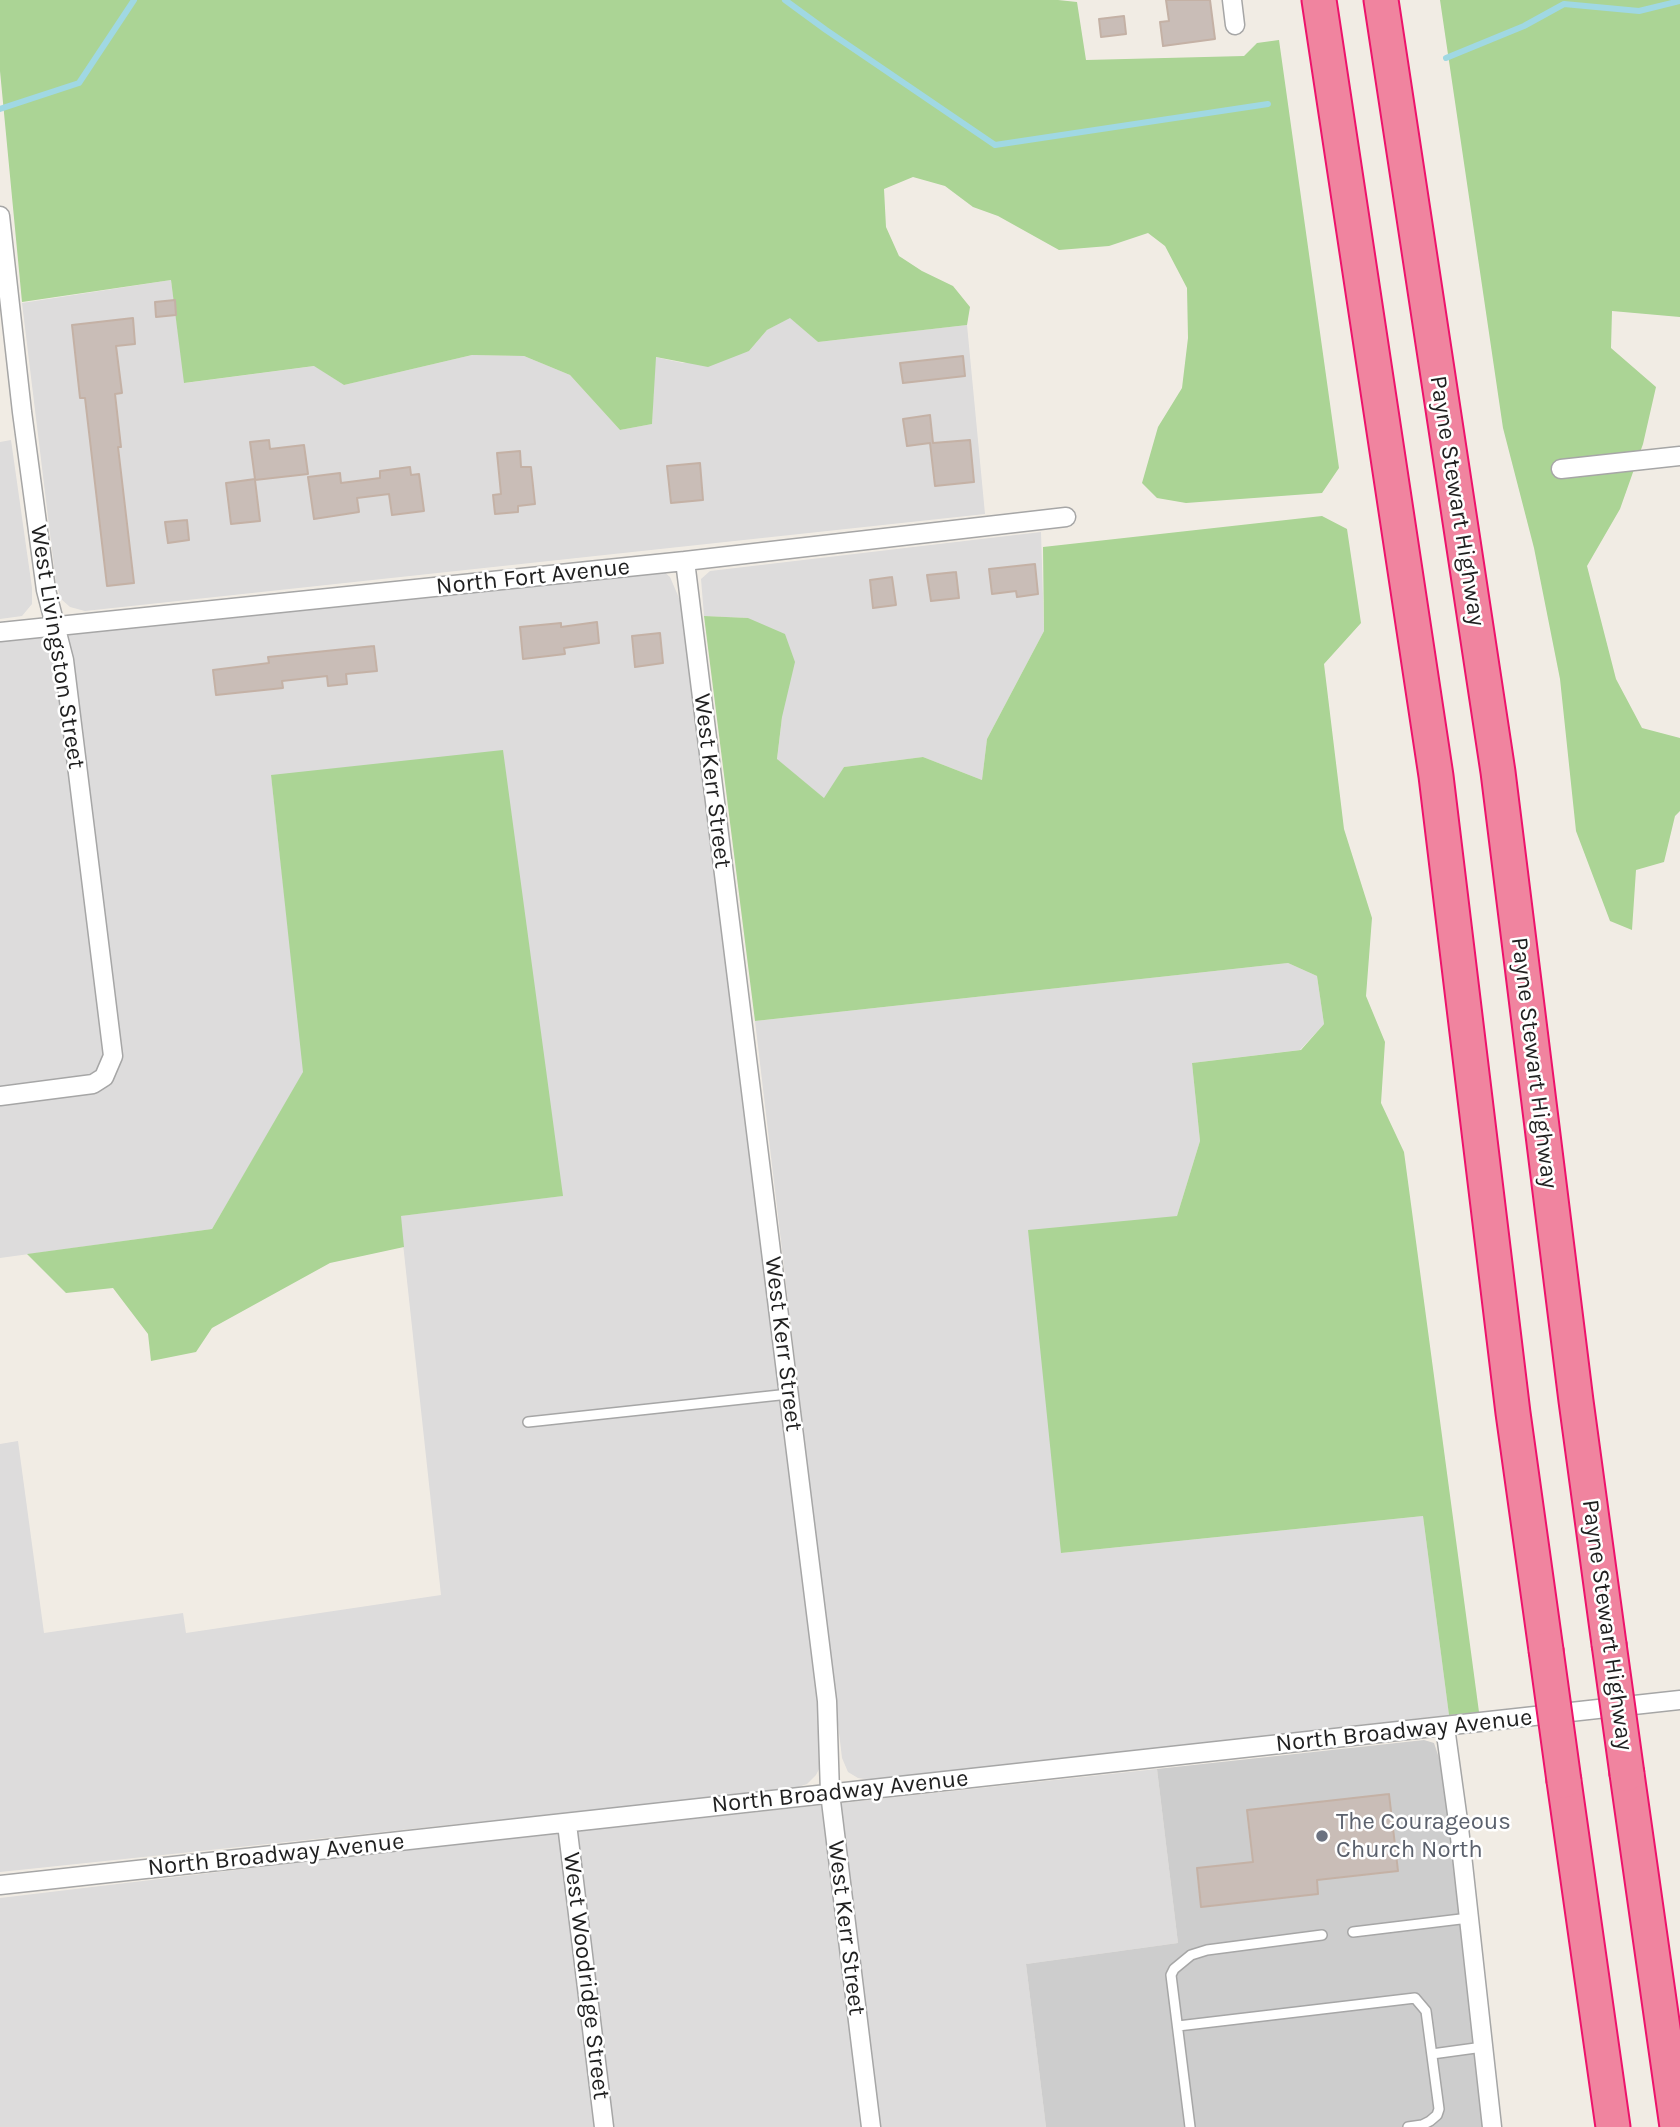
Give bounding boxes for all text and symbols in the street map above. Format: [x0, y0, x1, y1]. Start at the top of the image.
street label: Payne Stewart Highway [1423, 374, 1491, 628]
street label: West Livingston Street [23, 523, 91, 771]
street label: North Fort Avenue [435, 552, 631, 602]
street label: West Kerr Street [687, 692, 737, 870]
street label: Payne Stewart Highway [1504, 936, 1564, 1190]
street label: West Kerr Street [758, 1255, 808, 1433]
street label: Payne Stewart Highway [1575, 1498, 1639, 1752]
street label: North Broadway Avenue [1274, 1703, 1534, 1759]
street label: North Broadway Avenue [710, 1764, 970, 1820]
place label: The Courageous Church North [1336, 1808, 1511, 1864]
street label: North Broadway Avenue [146, 1827, 406, 1883]
marker: The Courageous Church North [1314, 1828, 1330, 1844]
street label: West Kerr Street [821, 1839, 871, 2017]
street label: West Woodridge Street [557, 1851, 615, 2101]

